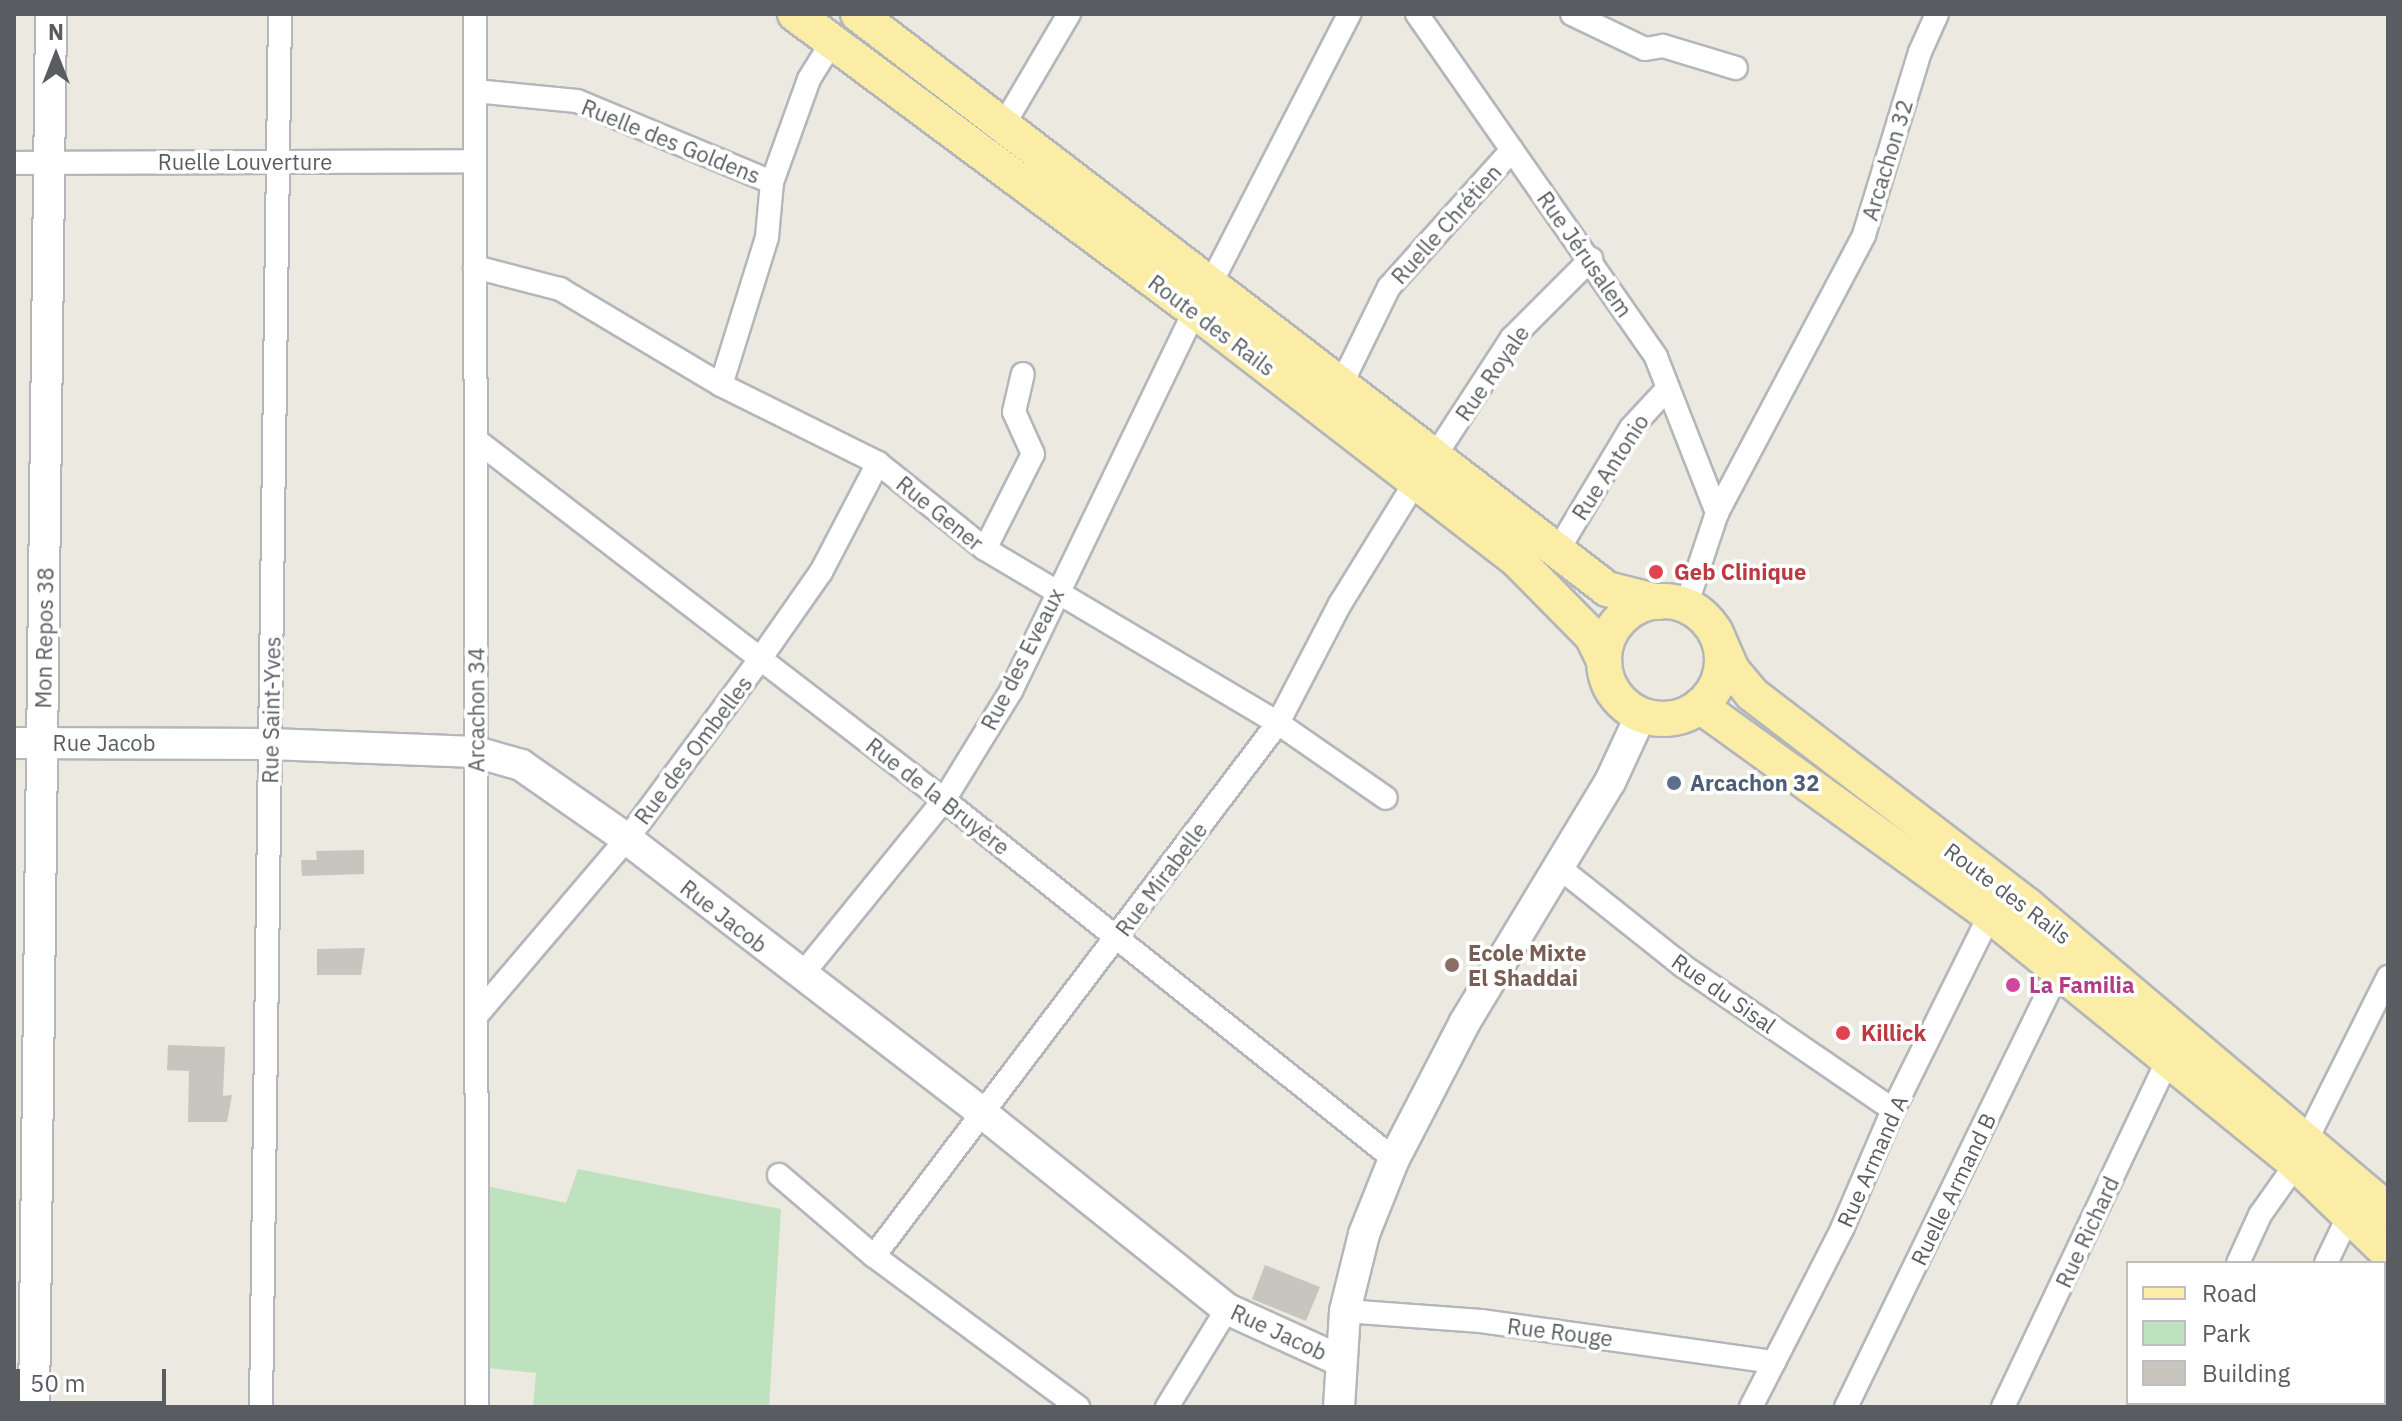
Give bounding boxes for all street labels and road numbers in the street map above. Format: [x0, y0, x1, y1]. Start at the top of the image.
street label: Ruelle des Goldens [578, 93, 764, 189]
street label: Arcachon 32 [1856, 96, 1918, 224]
street label: Ruelle Louverture [158, 149, 332, 175]
street label: Ruelle Chrétien [1385, 159, 1507, 289]
street label: Rue Jérusalem [1532, 186, 1638, 322]
street label: Route des Rails [1143, 269, 1281, 381]
street label: Rue Royale [1450, 320, 1534, 426]
street label: Rue Antonio [1566, 409, 1654, 525]
street label: Rue Gener [891, 470, 989, 556]
street label: Mon Repos 38 [30, 567, 58, 709]
street label: Rue des Eveaux [975, 584, 1069, 734]
street label: Rue Saint-Yves [257, 636, 285, 784]
street label: Arcachon 34 [463, 648, 489, 772]
street label: Rue des Ombelles [629, 671, 757, 829]
street label: Rue Jacob [53, 730, 155, 756]
street label: Rue de la Bruyère [861, 732, 1015, 860]
street label: Rue Mirabelle [1110, 817, 1212, 941]
street label: Route des Rails [1939, 837, 2077, 949]
street label: Rue Jacob [675, 874, 773, 958]
street label: Rue du Sisal [1667, 947, 1781, 1039]
street label: Rue Armand A [1831, 1091, 1913, 1231]
street label: Ruelle Armand B [1905, 1109, 2001, 1269]
street label: Rue Richard [2050, 1172, 2124, 1292]
street label: Rue Jacob [1227, 1298, 1331, 1366]
street label: Rue Rouge [1506, 1312, 1614, 1352]

